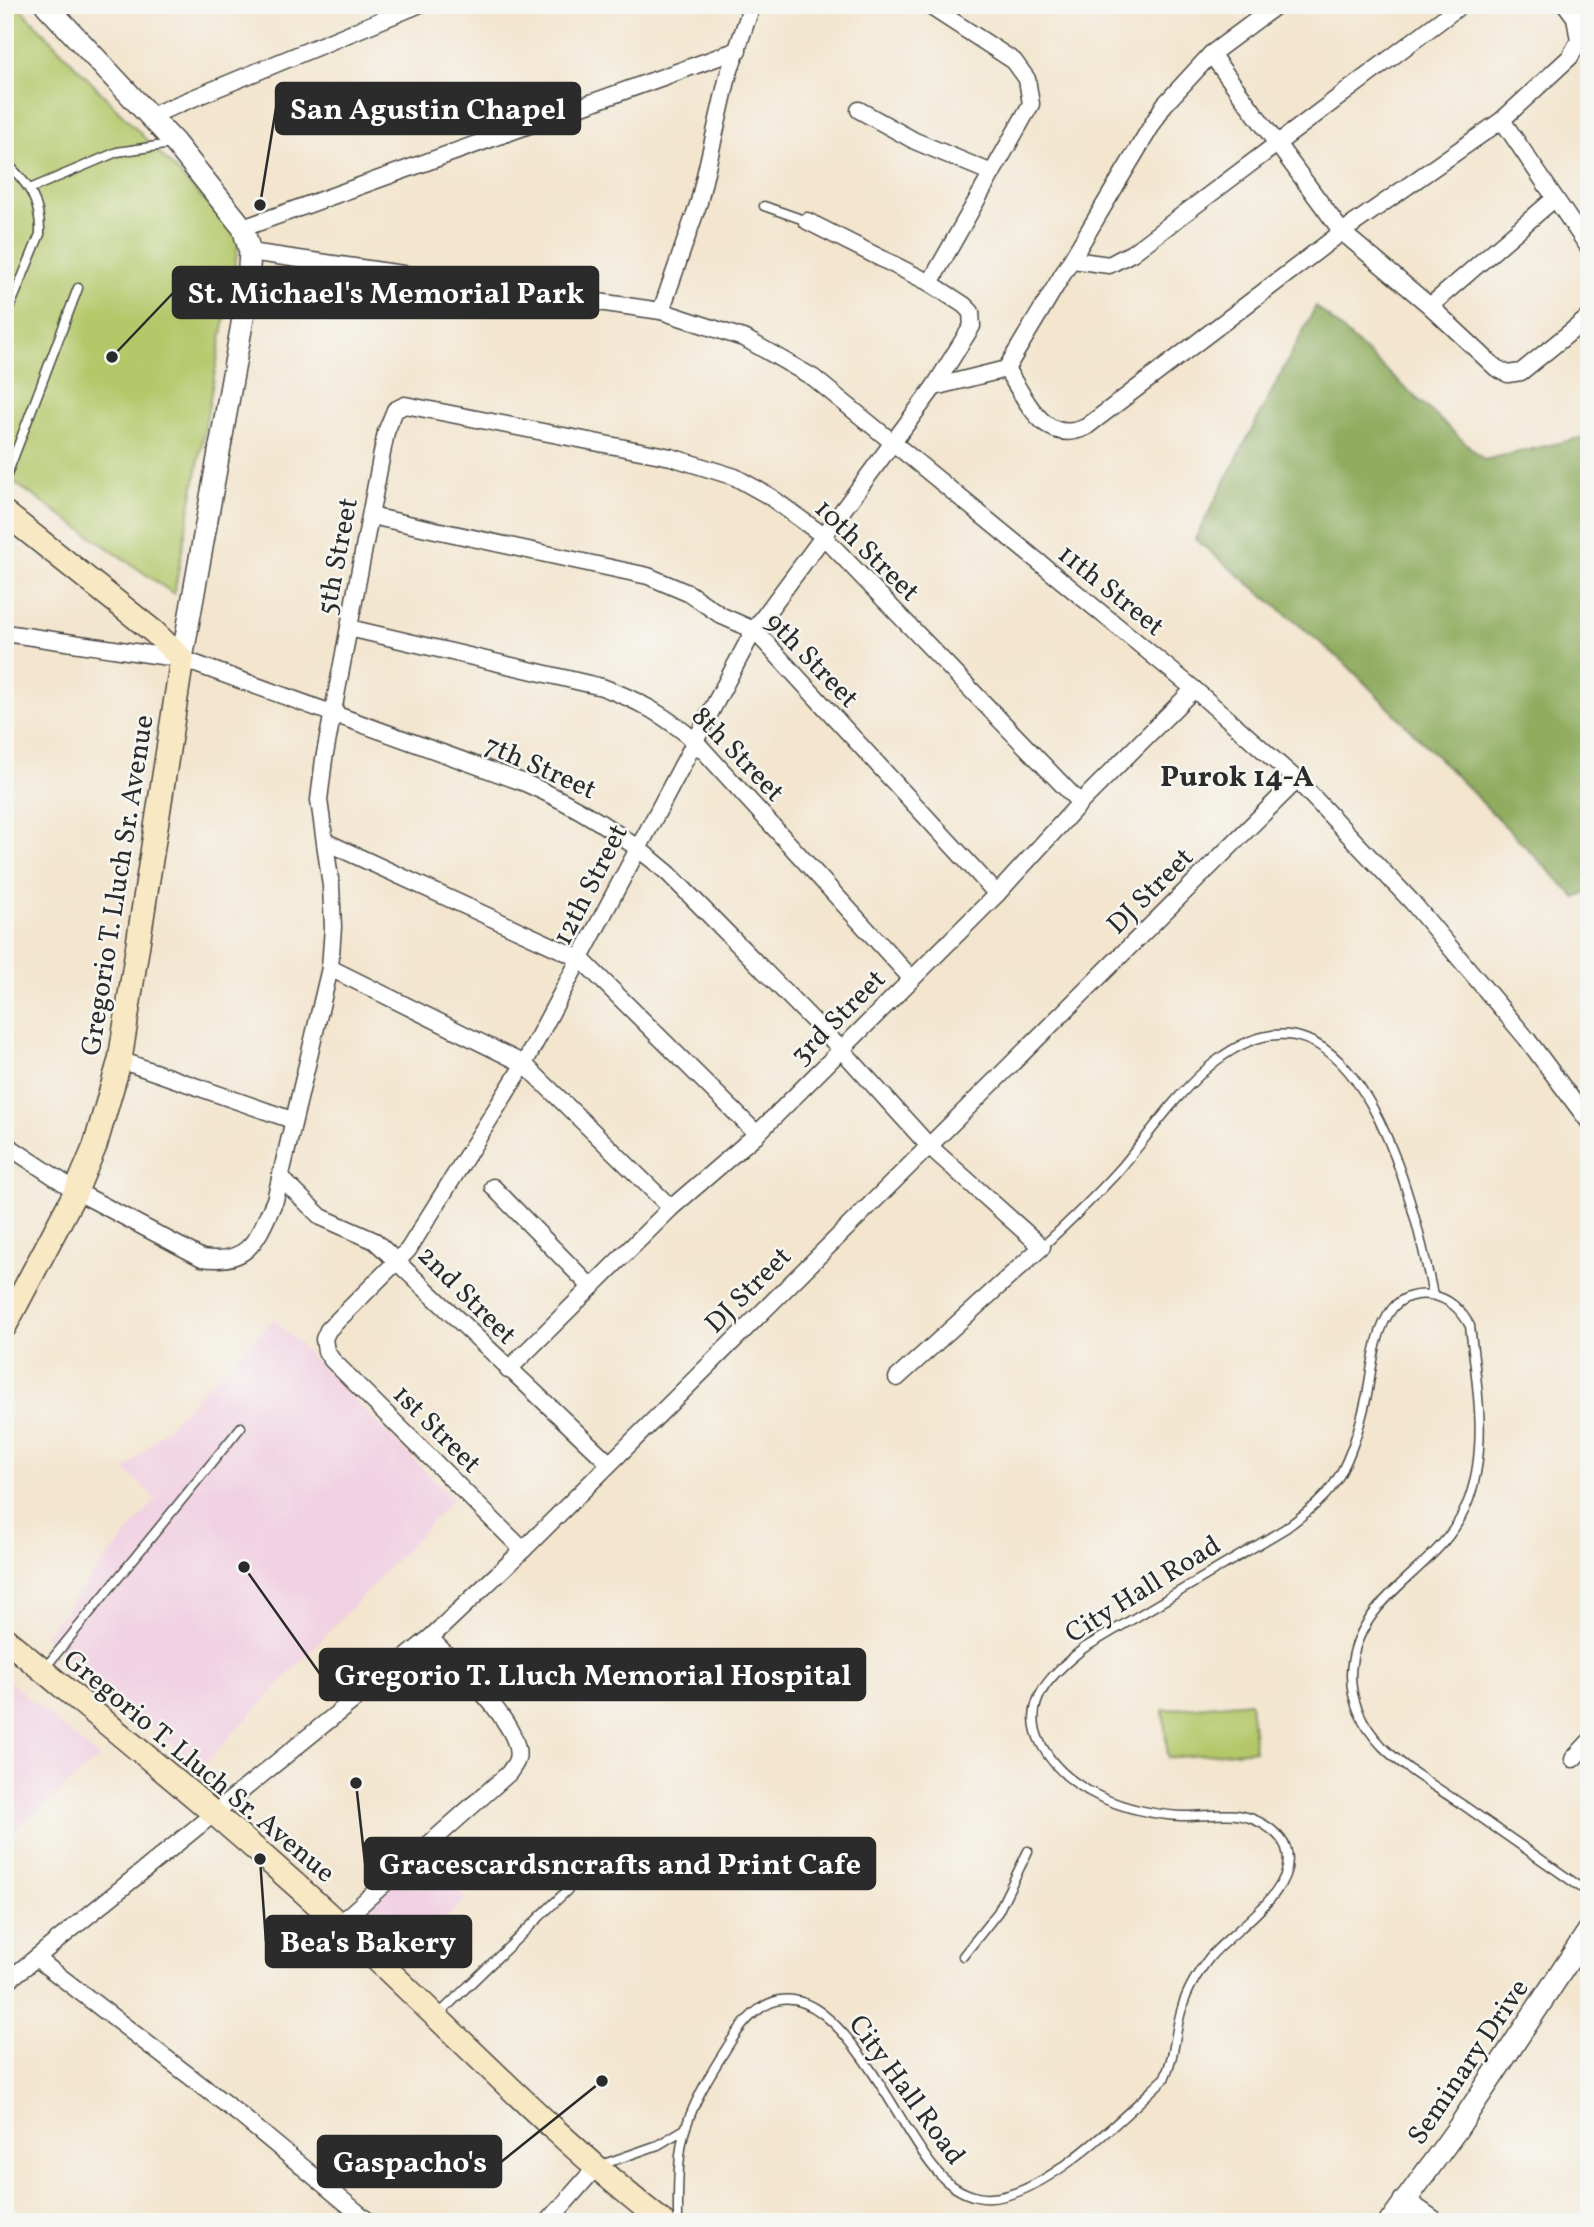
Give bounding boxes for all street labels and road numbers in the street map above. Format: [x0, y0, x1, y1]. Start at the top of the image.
street label: 10th Street [805, 491, 928, 611]
street label: 5th Street [308, 494, 369, 619]
street label: 11th Street [1049, 536, 1172, 646]
street label: 9th Street [755, 604, 867, 717]
street label: 8th Street [682, 698, 793, 811]
street label: Gregorio T. Lluch Sr. Avenue [72, 712, 165, 1059]
street label: 7th Street [478, 726, 602, 810]
street label: 12th Street [544, 818, 638, 953]
street label: DJ Street [1099, 840, 1203, 944]
street label: 3rd Street [782, 961, 895, 1074]
street label: 2nd Street [408, 1237, 525, 1354]
street label: DJ Street [697, 1239, 801, 1343]
street label: 1st Street [383, 1376, 490, 1483]
street label: City Hall Road [1058, 1527, 1229, 1654]
street label: Gregorio T. Lluch Sr. Avenue [54, 1641, 343, 1893]
street label: Seminary Drive [1399, 1972, 1539, 2153]
street label: City Hall Road [838, 2007, 974, 2174]

